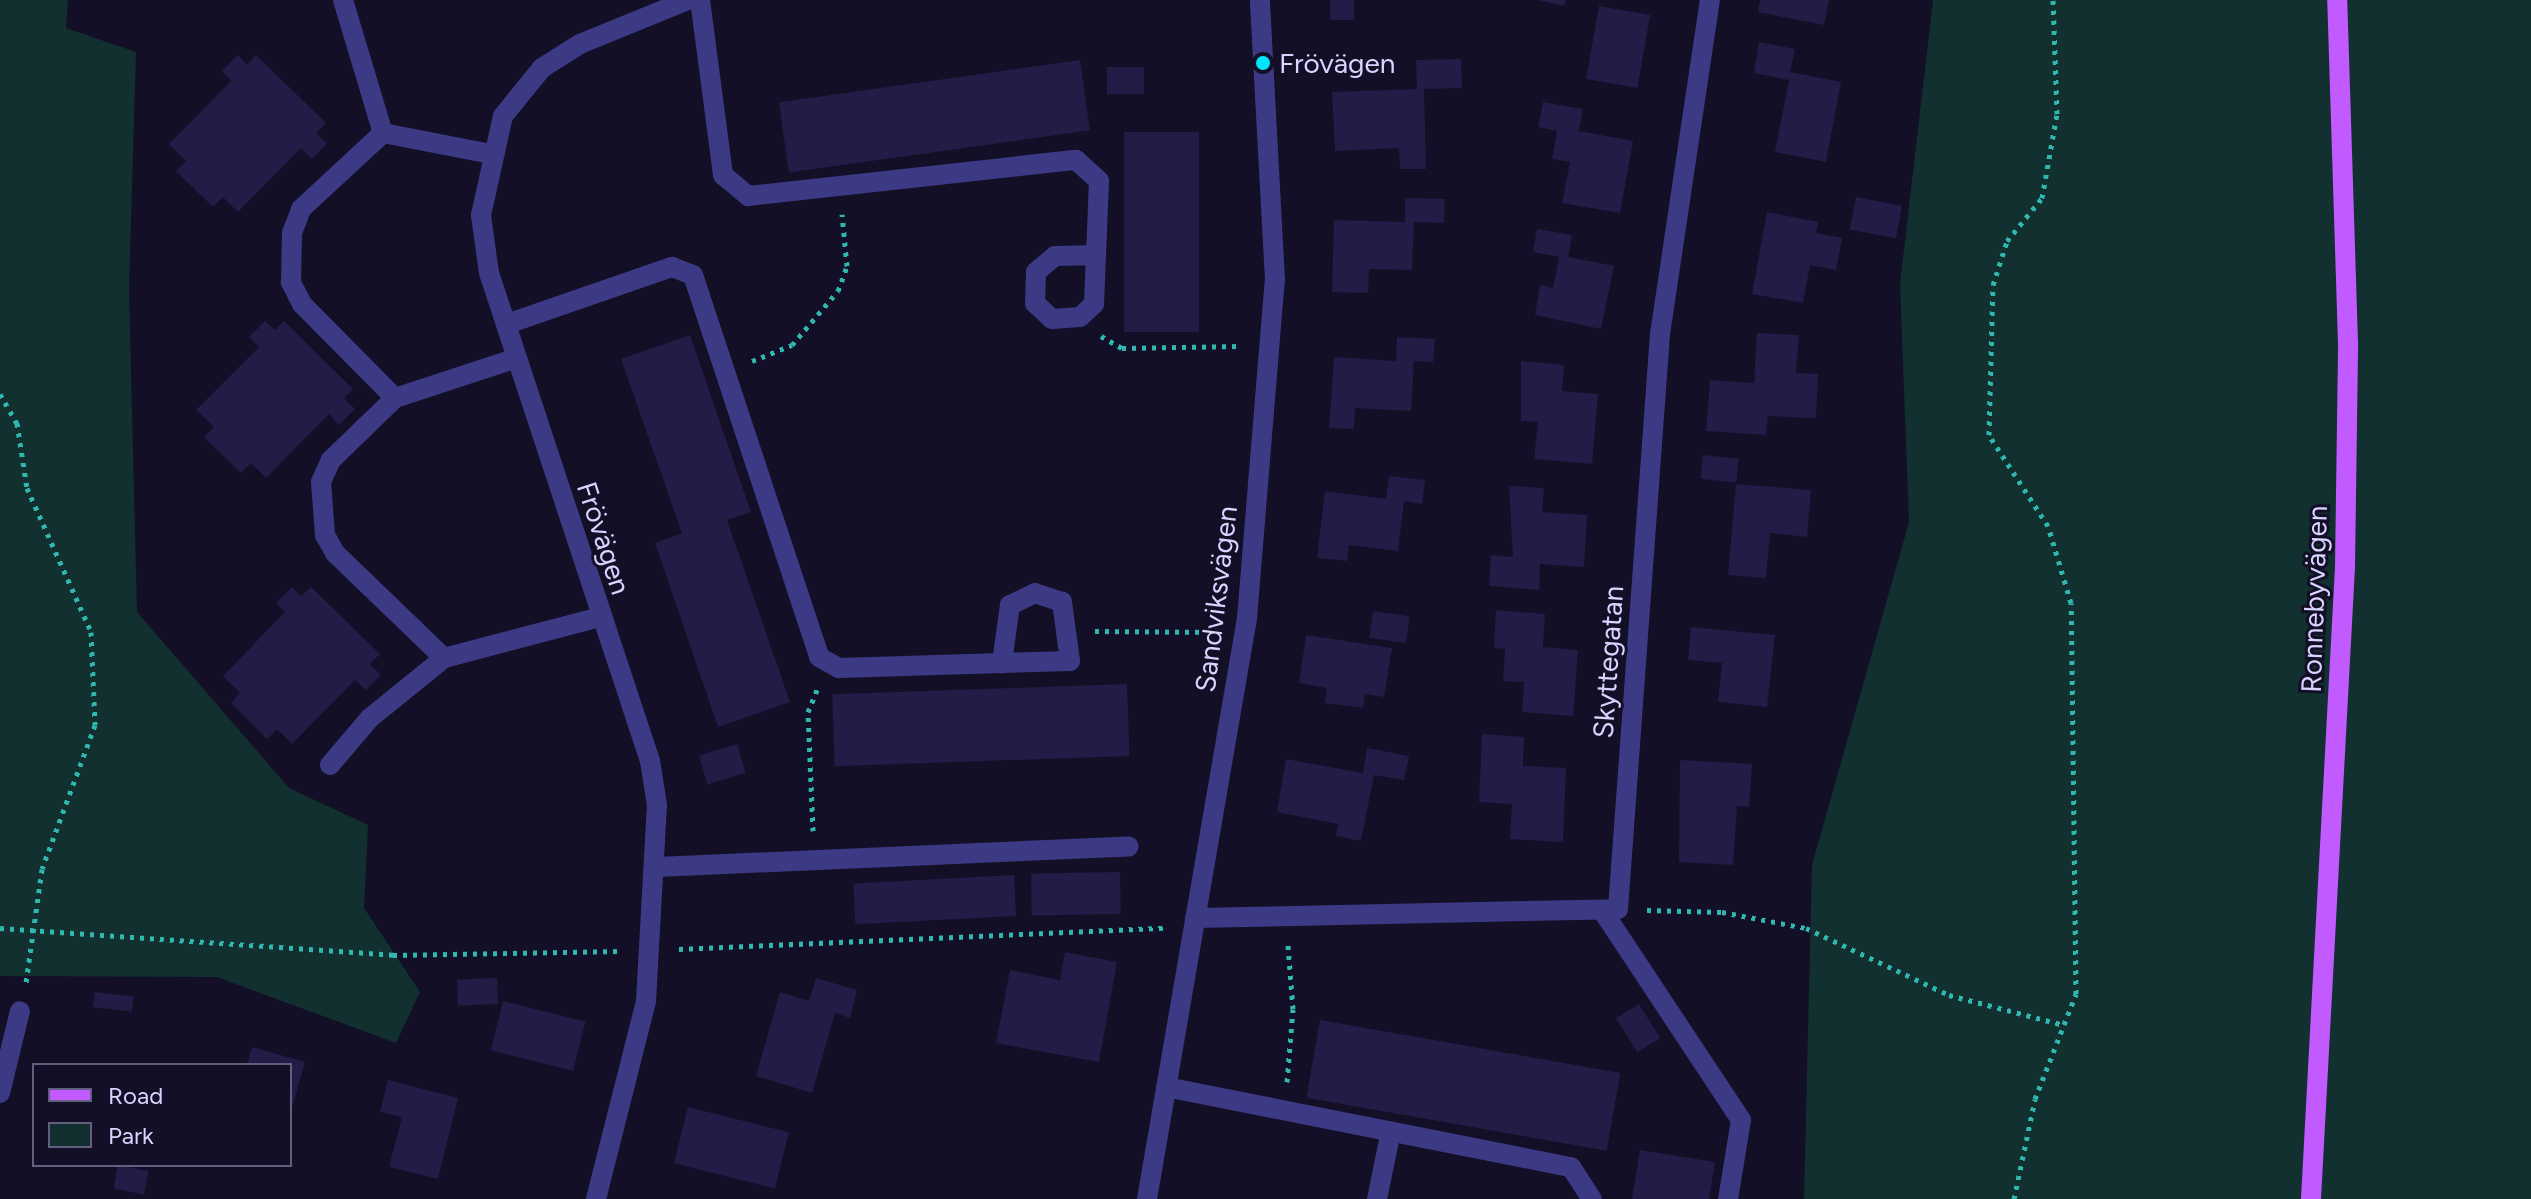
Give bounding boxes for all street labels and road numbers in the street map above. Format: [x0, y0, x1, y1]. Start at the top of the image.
street label: Frövägen [570, 477, 638, 599]
street label: Sandviksvägen [1188, 504, 1244, 694]
street label: Ronnebyvägen [2294, 505, 2334, 693]
street label: Skyttegatan [1586, 585, 1630, 739]

